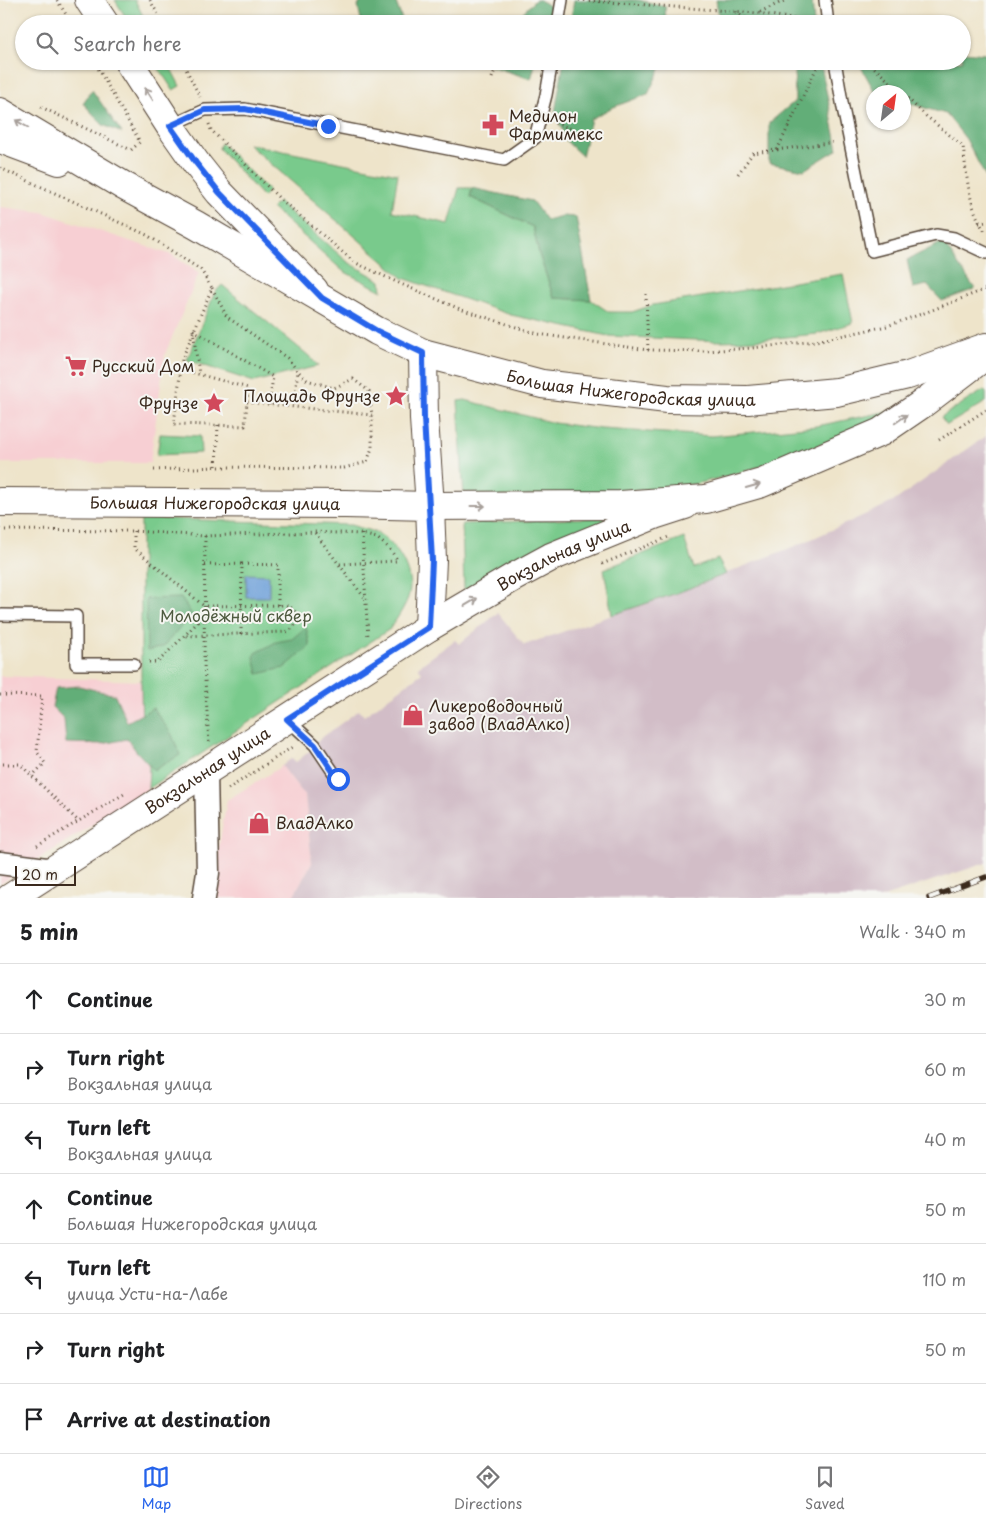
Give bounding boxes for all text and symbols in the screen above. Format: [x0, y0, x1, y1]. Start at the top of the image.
search box [15, 15, 971, 70]
icon: search [33, 29, 61, 57]
text: Search here [73, 29, 182, 57]
north arrow [866, 85, 911, 130]
one-way arrow [144, 87, 154, 101]
place label: Медилон Фармимекс [509, 103, 603, 145]
pharmacy icon: Медилон Фармимекс [480, 112, 506, 138]
route end [317, 115, 340, 138]
one-way arrow [16, 119, 30, 129]
supermarket icon: Русский Дом [63, 353, 89, 379]
place label: Русский Дом [92, 353, 194, 377]
street label: Большая Нижегородская улица [504, 362, 756, 411]
place label: Площадь Фрунзе [243, 383, 380, 407]
place icon: Площадь Фрунзе [383, 383, 409, 409]
place label: Фрунзе [139, 390, 198, 414]
place icon: Фрунзе [201, 390, 227, 416]
one-way arrow [893, 414, 907, 424]
one-way arrow [745, 480, 761, 490]
street label: Большая Нижегородская улица [90, 490, 340, 515]
one-way arrow [470, 501, 486, 511]
street label: Вокзальная улица [492, 513, 634, 596]
one-way arrow [464, 596, 478, 606]
park label: Молодёжный сквер [160, 603, 312, 627]
place label: Ликероводочный завод (ВладАлко) [428, 693, 570, 735]
shop icon: Ликероводочный завод (ВладАлко) [400, 702, 426, 728]
street label: Вокзальная улица [139, 720, 274, 819]
route start [327, 768, 350, 791]
shop icon: ВладАлко [246, 810, 272, 836]
place label: ВладАлко [276, 810, 354, 834]
scale bar [15, 863, 76, 886]
text: 20 m [22, 864, 58, 885]
text: 5 min [20, 915, 78, 947]
text: Walk · 340 m [859, 919, 966, 943]
icon: ahead [20, 985, 48, 1013]
text: Continue [67, 985, 153, 1013]
text: 30 m [924, 987, 966, 1011]
text: Turn right [67, 1043, 165, 1071]
icon: right [20, 1055, 48, 1083]
text: 60 m [924, 1057, 966, 1081]
text: Вокзальная улица [67, 1071, 212, 1095]
text: Turn left [67, 1113, 151, 1141]
icon: left [20, 1125, 48, 1153]
text: 40 m [924, 1127, 966, 1151]
text: Вокзальная улица [67, 1141, 212, 1165]
text: Continue [67, 1183, 153, 1211]
icon: ahead [20, 1195, 48, 1223]
text: 50 m [925, 1197, 966, 1221]
text: Большая Нижегородская улица [67, 1211, 317, 1235]
text: Turn left [67, 1253, 151, 1281]
icon: left [20, 1265, 48, 1293]
text: 110 m [923, 1267, 966, 1291]
text: улица Усти-на-Лабе [67, 1281, 228, 1305]
icon: right [20, 1335, 48, 1363]
text: Turn right [67, 1335, 165, 1363]
text: 50 m [925, 1337, 966, 1361]
icon: arrive [20, 1405, 48, 1433]
text: Arrive at destination [67, 1405, 271, 1433]
tab: Map [141, 1463, 171, 1514]
tab: Directions [454, 1463, 522, 1514]
tab: Saved [805, 1463, 845, 1514]

